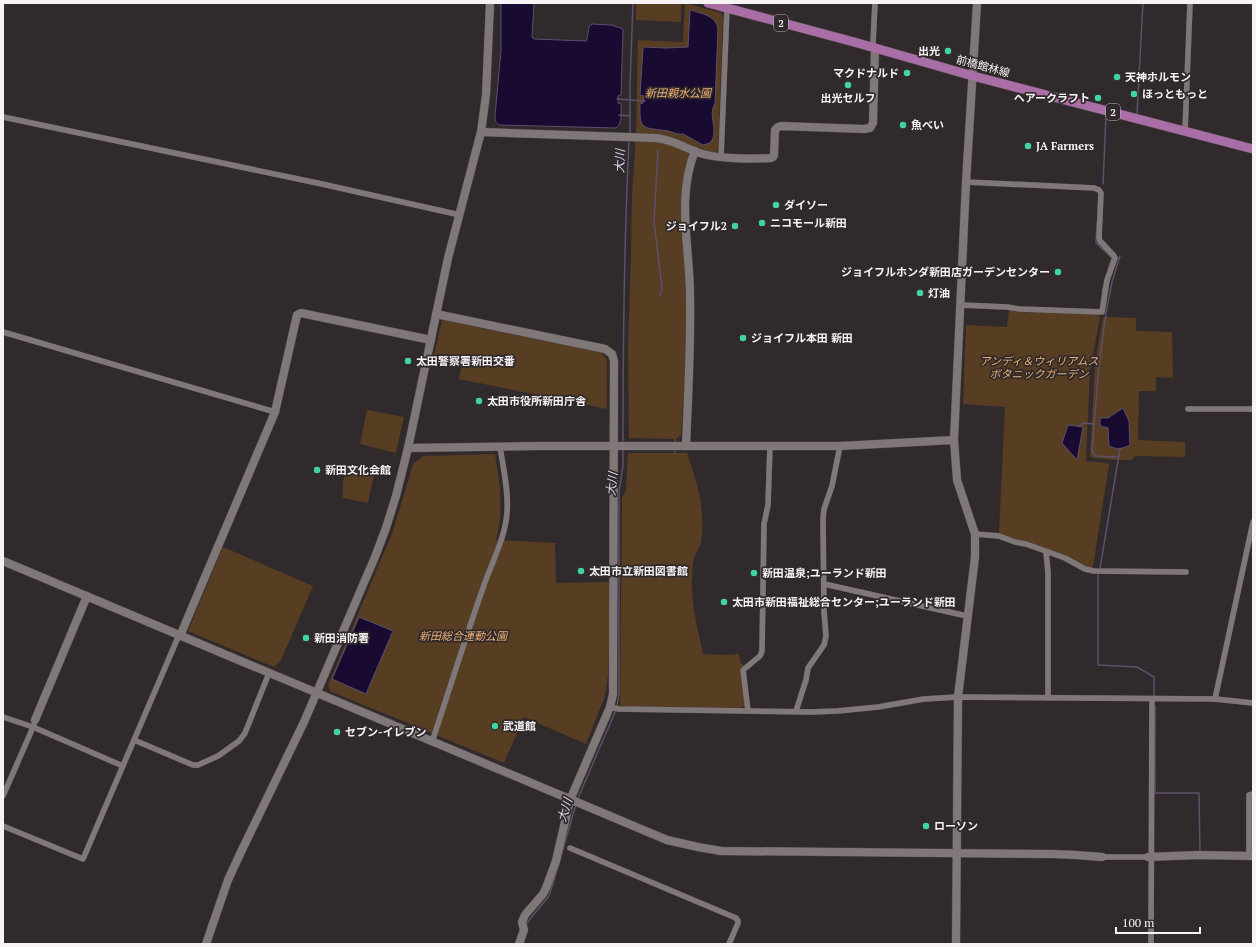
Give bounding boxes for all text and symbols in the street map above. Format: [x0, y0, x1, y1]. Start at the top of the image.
road number: 2 [774, 15, 788, 31]
place label: 出光 [918, 44, 940, 58]
marker: 出光 [943, 46, 953, 56]
street label: 前橋館林線 [955, 52, 1011, 80]
place label: マクドナルド [833, 66, 899, 80]
marker: マクドナルド [902, 68, 912, 78]
place label: 天神ホルモン [1125, 70, 1191, 84]
marker: 天神ホルモン [1112, 72, 1122, 82]
marker: 出光セルフ [843, 80, 853, 90]
park label: 新田親水公園 [645, 86, 713, 100]
place label: ほっともっと [1142, 87, 1208, 101]
marker: ほっともっと [1129, 89, 1139, 99]
place label: 出光セルフ [821, 91, 876, 105]
place label: ヘアークラフト [1014, 91, 1090, 105]
marker: ヘアークラフト [1093, 93, 1103, 103]
road number: 2 [1106, 104, 1120, 120]
place label: 魚べい [911, 118, 944, 132]
marker: 魚べい [898, 120, 908, 130]
place label: JA Farmers [1036, 139, 1094, 153]
marker: JA Farmers [1023, 141, 1033, 151]
water label: 大川 [612, 147, 627, 173]
place label: ダイソー [784, 198, 828, 212]
marker: ダイソー [771, 200, 781, 210]
place label: ニコモール新田 [770, 216, 847, 230]
marker: ニコモール新田 [757, 218, 767, 228]
place label: ジョイフル2 [666, 219, 727, 233]
marker: ジョイフル2 [730, 221, 740, 231]
place label: ジョイフルホンダ新田店ガーデンセンター [841, 265, 1050, 279]
marker: ジョイフルホンダ新田店ガーデンセンター [1053, 267, 1063, 277]
place label: 灯油 [928, 286, 950, 300]
marker: 灯油 [915, 288, 925, 298]
place label: ジョイフル本田 新田 [751, 331, 853, 345]
marker: ジョイフル本田 新田 [738, 333, 748, 343]
place label: 太田警察署新田交番 [416, 354, 515, 368]
park label: アンディ＆ウィリアムス ボタニックガーデン [979, 354, 1099, 381]
marker: 太田警察署新田交番 [403, 356, 413, 366]
place label: 太田市役所新田庁舎 [487, 394, 587, 408]
marker: 太田市役所新田庁舎 [474, 396, 484, 406]
place label: 新田文化会館 [325, 463, 391, 477]
marker: 新田文化会館 [312, 465, 322, 475]
water label: 大川 [603, 469, 620, 497]
place label: 太田市立新田図書館 [589, 564, 688, 578]
marker: 太田市立新田図書館 [576, 566, 586, 576]
place label: 新田温泉;ユーランド新田 [762, 566, 887, 580]
marker: 新田温泉;ユーランド新田 [749, 568, 759, 578]
place label: 太田市新田福祉総合センター;ユーランド新田 [732, 595, 956, 609]
marker: 太田市新田福祉総合センター;ユーランド新田 [719, 597, 729, 607]
park label: 新田総合運動公園 [419, 629, 509, 643]
place label: 新田消防署 [314, 631, 369, 645]
marker: 新田消防署 [301, 633, 311, 643]
place label: 武道館 [503, 719, 536, 733]
marker: 武道館 [490, 721, 500, 731]
place label: セブン-イレブン [345, 725, 427, 739]
marker: セブン-イレブン [332, 727, 342, 737]
water label: 大川 [554, 794, 576, 824]
place label: ローソン [934, 819, 978, 833]
marker: ローソン [921, 821, 931, 831]
scale bar [1116, 909, 1200, 935]
text: 100 m [1122, 915, 1155, 930]

